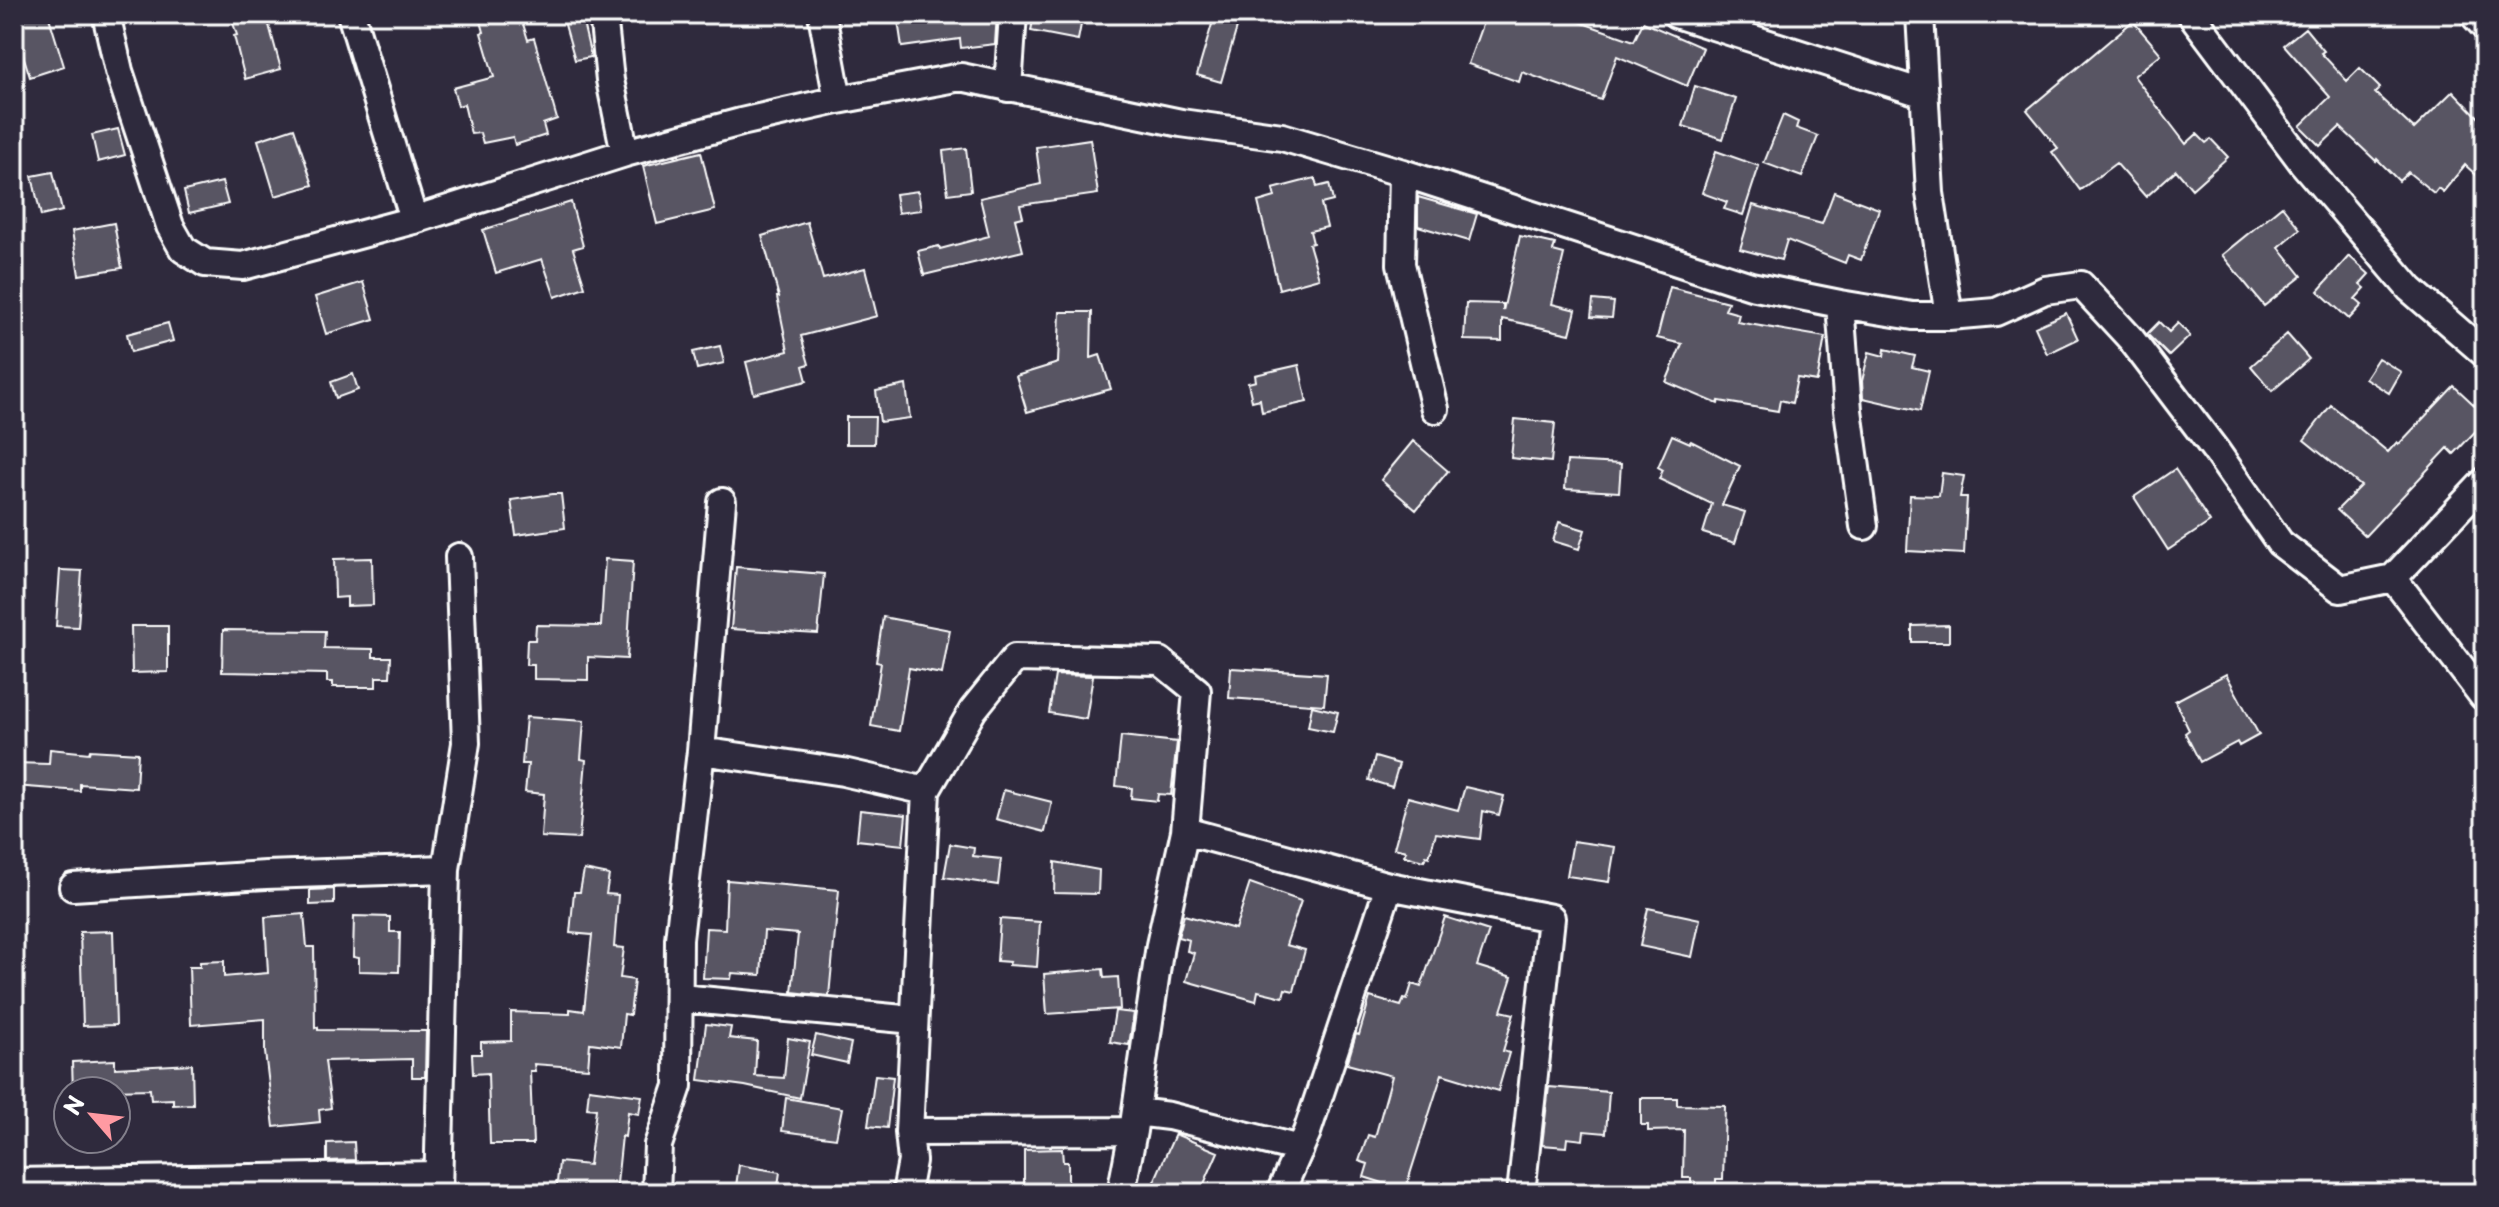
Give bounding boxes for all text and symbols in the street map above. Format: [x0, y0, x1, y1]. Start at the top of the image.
north arrow [52, 1075, 132, 1155]
text: N [54, 1089, 92, 1120]

